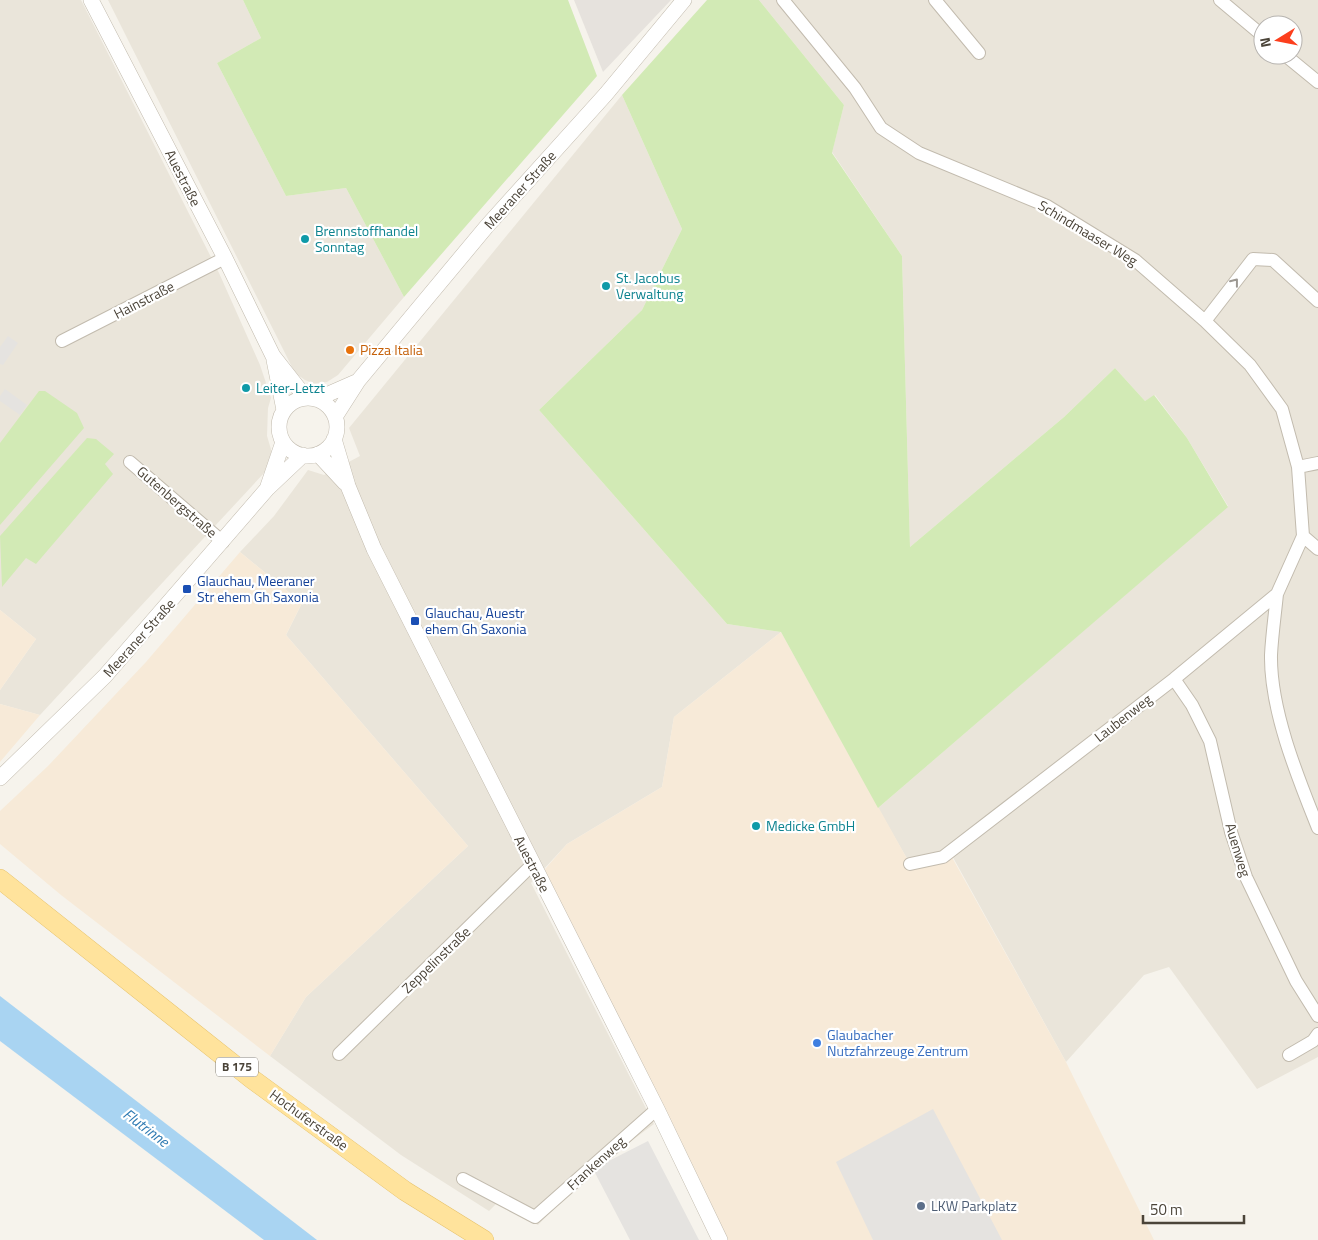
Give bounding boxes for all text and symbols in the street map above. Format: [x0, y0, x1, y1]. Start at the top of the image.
north arrow [1253, 15, 1303, 65]
text: N [1254, 36, 1276, 49]
street label: Auestraße [160, 146, 207, 210]
street label: Meeraner Straße [479, 146, 561, 234]
street label: Schindmaaser Weg [1034, 195, 1142, 271]
place label: Brennstoffhandel Sonntag [315, 220, 418, 257]
marker: Brennstoffhandel Sonntag [299, 233, 311, 245]
place label: St. Jacobus Verwaltung [616, 267, 684, 304]
street label: Hainstraße [110, 275, 178, 324]
one-way arrow [1229, 279, 1238, 288]
marker: St. Jacobus Verwaltung [600, 280, 612, 292]
place label: Pizza Italia [360, 339, 423, 360]
marker: Pizza Italia [344, 344, 356, 356]
place label: Leiter-Letzt [256, 377, 325, 398]
marker: Leiter-Letzt [240, 382, 252, 394]
street label: Gutenbergstraße [133, 461, 222, 542]
place label: Glauchau, Meeraner Str ehem Gh Saxonia [197, 570, 319, 607]
marker: Glauchau, Meeraner Str ehem Gh Saxonia [181, 583, 193, 595]
street label: Meeraner Straße [98, 594, 180, 682]
place label: Glauchau, Auestr ehem Gh Saxonia [425, 602, 526, 639]
marker: Glauchau, Auestr ehem Gh Saxonia [409, 615, 421, 627]
street label: Laubenweg [1089, 688, 1156, 747]
place label: Medicke GmbH [766, 815, 855, 836]
marker: Medicke GmbH [750, 820, 762, 832]
street label: Auenweg [1220, 820, 1257, 879]
street label: Auestraße [509, 832, 556, 896]
street label: Zeppelinstraße [397, 921, 475, 998]
place label: Glaubacher Nutzfahrzeuge Zentrum [827, 1024, 968, 1061]
marker: Glaubacher Nutzfahrzeuge Zentrum [811, 1037, 823, 1049]
road number: B 175 [216, 1058, 258, 1076]
street label: Hochuferstraße [266, 1084, 353, 1155]
water label: Flutrinne [118, 1103, 175, 1153]
street label: Frankenweg [562, 1131, 630, 1195]
scale bar [1143, 1192, 1244, 1224]
place label: LKW Parkplatz [931, 1195, 1017, 1216]
text: 50 m [1150, 1198, 1183, 1221]
marker: LKW Parkplatz [915, 1200, 927, 1212]

